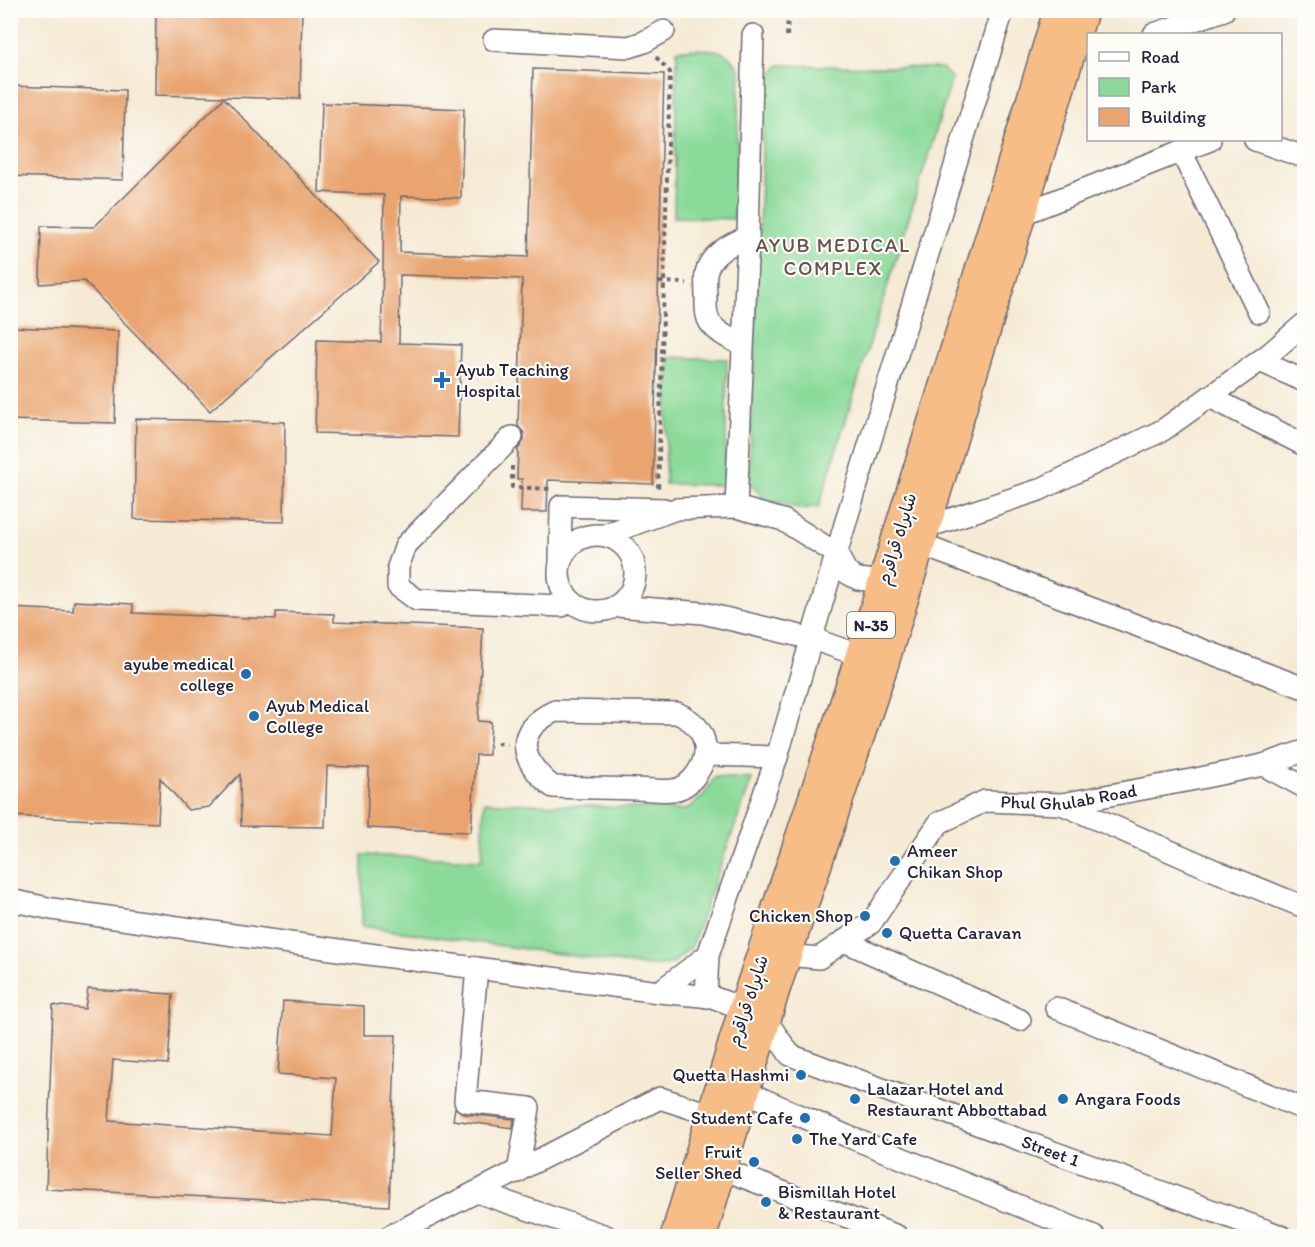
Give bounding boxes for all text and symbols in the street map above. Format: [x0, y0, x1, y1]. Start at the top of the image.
legend [1087, 33, 1282, 141]
text: Road [1141, 46, 1180, 68]
text: Park [1141, 76, 1176, 98]
text: Building [1141, 106, 1207, 128]
district label: AYUB MEDICAL COMPLEX [755, 233, 911, 280]
place label: Ayub Teaching Hospital [456, 359, 569, 402]
marker: Ayub Teaching Hospital [433, 371, 451, 389]
street label: شاہراہ قراقرم [873, 490, 924, 589]
road number: N-35 [847, 612, 895, 638]
place label: ayube medical college [124, 653, 234, 696]
marker: ayube medical college [239, 667, 253, 681]
place label: Ayub Medical College [266, 695, 369, 738]
marker: Ayub Medical College [247, 709, 261, 723]
street label: Phul Ghulab Road [1000, 779, 1139, 815]
place label: Ameer Chikan Shop [907, 840, 1003, 883]
marker: Ameer Chikan Shop [888, 854, 902, 868]
place label: Chicken Shop [749, 905, 853, 927]
marker: Chicken Shop [858, 909, 872, 923]
place label: Quetta Caravan [899, 922, 1022, 944]
marker: Quetta Caravan [880, 926, 894, 940]
street label: شاہراہ قراقرم [723, 952, 776, 1051]
place label: Quetta Hashmi [672, 1064, 789, 1086]
marker: Quetta Hashmi [794, 1068, 808, 1082]
place label: Lalazar Hotel and Restaurant Abbottabad [867, 1078, 1047, 1121]
place label: Angara Foods [1075, 1088, 1181, 1110]
marker: Lalazar Hotel and Restaurant Abbottabad [848, 1092, 862, 1106]
marker: Angara Foods [1056, 1092, 1070, 1106]
place label: Student Cafe [691, 1107, 793, 1129]
marker: Student Cafe [798, 1111, 812, 1125]
place label: The Yard Cafe [809, 1128, 917, 1150]
street label: Street 1 [1018, 1130, 1082, 1172]
marker: The Yard Cafe [790, 1132, 804, 1146]
place label: Fruit Seller Shed [655, 1141, 742, 1184]
marker: Fruit Seller Shed [747, 1155, 761, 1169]
place label: Bismillah Hotel & Restaurant [778, 1181, 896, 1224]
marker: Bismillah Hotel & Restaurant [759, 1195, 773, 1209]

